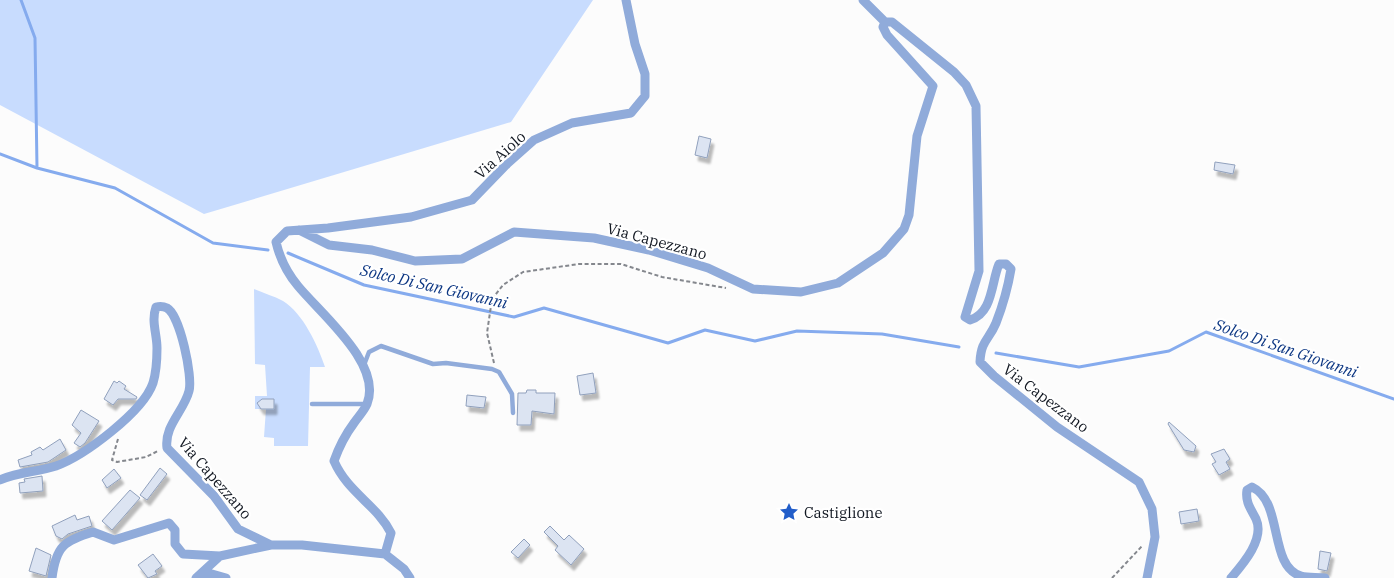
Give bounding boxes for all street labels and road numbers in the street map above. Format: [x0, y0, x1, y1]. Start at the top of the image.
street label: Via Aiolo [470, 127, 530, 183]
street label: Via Capezzano [605, 219, 709, 263]
street label: Via Capezzano [999, 360, 1093, 436]
street label: Via Capezzano [174, 433, 256, 523]

